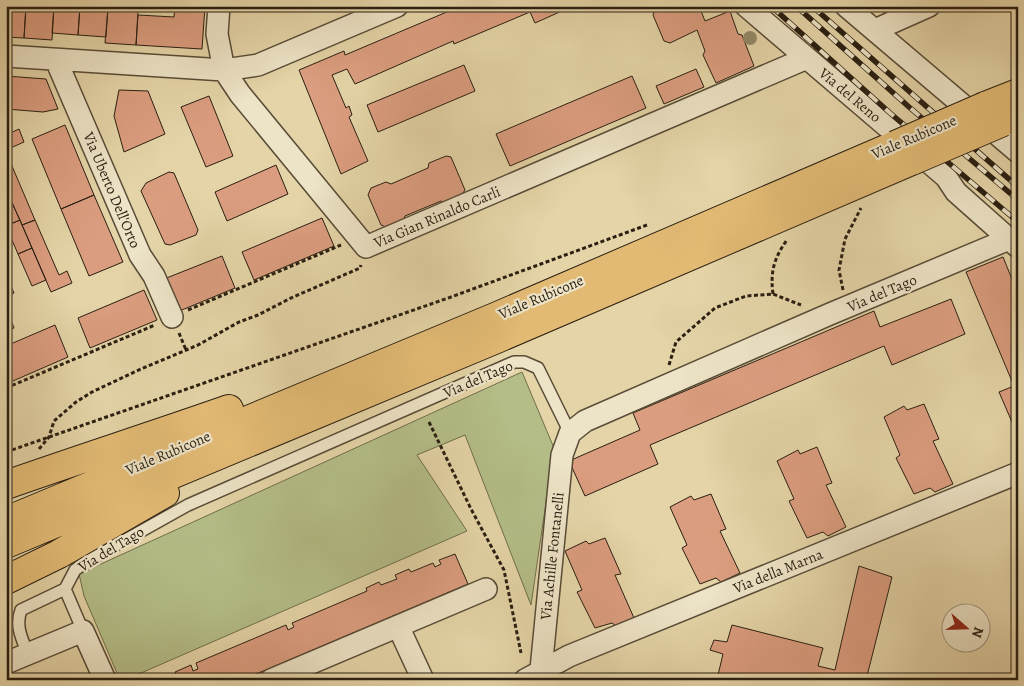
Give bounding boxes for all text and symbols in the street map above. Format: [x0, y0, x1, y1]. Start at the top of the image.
street label: Via del Reno [814, 63, 885, 127]
street label: Viale Rubicone [868, 110, 960, 164]
street label: Via Uberto Dell'Orto [78, 128, 145, 251]
street label: Via Gian Rinaldo Carli [370, 181, 503, 253]
street label: Via del Tago [843, 269, 920, 317]
street label: Viale Rubicone [495, 270, 587, 324]
street label: Via del Tago [439, 355, 516, 403]
street label: Viale Rubicone [122, 426, 214, 480]
street label: Via Achille Fontanelli [535, 491, 569, 622]
street label: Via del Tago [73, 521, 148, 577]
street label: Via della Marna [729, 544, 826, 598]
north arrow [942, 604, 992, 654]
text: N [967, 624, 988, 640]

